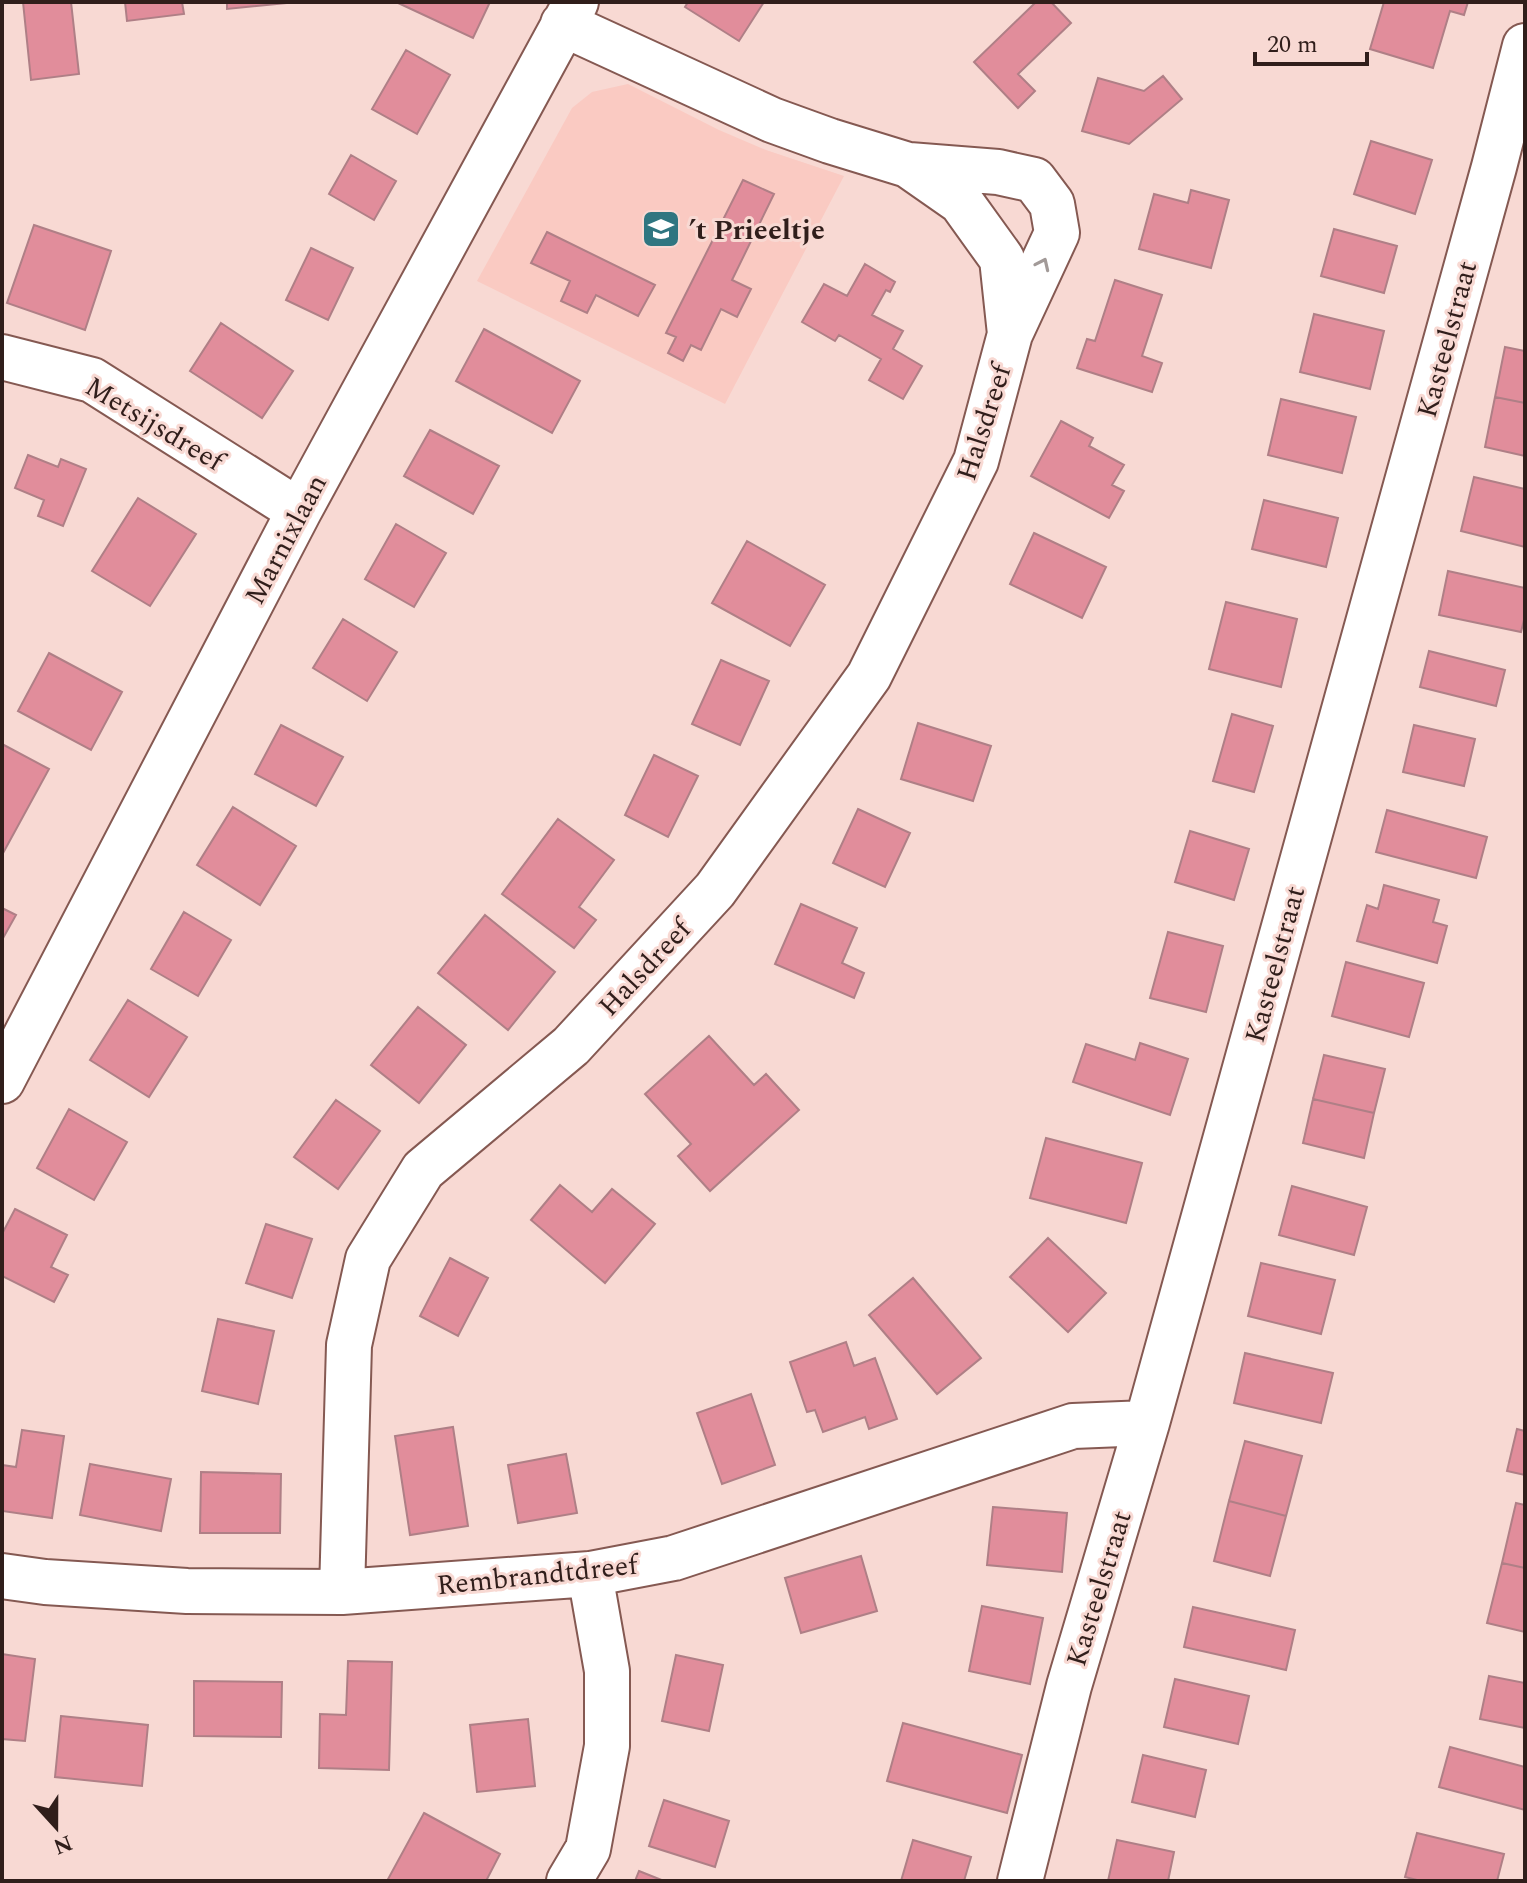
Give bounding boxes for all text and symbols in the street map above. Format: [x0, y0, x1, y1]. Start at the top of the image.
scale bar [1255, 16, 1367, 66]
text: 20 m [1267, 27, 1318, 63]
school or university icon: ’t Prieeltje [640, 208, 682, 250]
place label: ’t Prieeltje [689, 209, 825, 252]
street label: Kasteelstraat [1406, 256, 1489, 423]
one-way arrow [1033, 257, 1049, 272]
street label: Halsdreef [945, 356, 1024, 486]
street label: Metsijsdreef [77, 366, 234, 484]
street label: Marnixlaan [234, 467, 339, 613]
street label: Kasteelstraat [1234, 881, 1317, 1048]
street label: Halsdreef [588, 908, 703, 1027]
street label: Kasteelstraat [1055, 1505, 1144, 1672]
street label: Rembrandtdreef [434, 1543, 642, 1607]
north arrow [16, 1787, 96, 1867]
text: N [48, 1826, 77, 1863]

